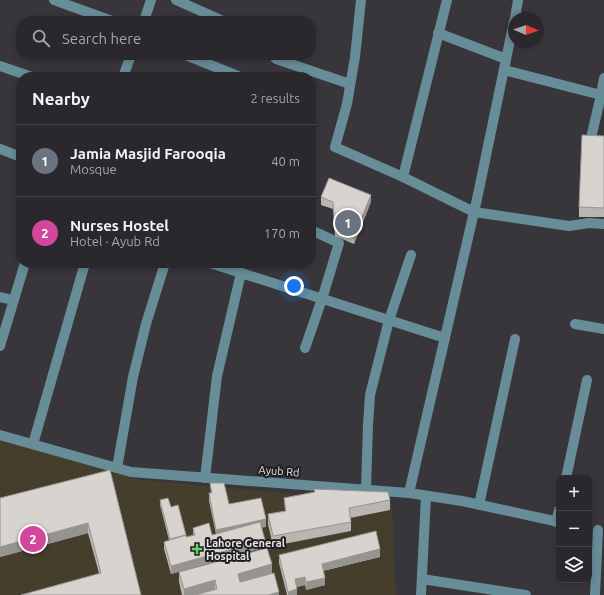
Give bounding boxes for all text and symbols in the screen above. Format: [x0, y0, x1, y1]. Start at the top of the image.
north arrow [508, 12, 544, 48]
search box [16, 16, 316, 60]
icon: search [30, 27, 52, 49]
text: Search here [62, 30, 141, 47]
text: Nearby [32, 89, 90, 108]
text: 2 results [250, 91, 300, 105]
text: Jamia Masjid Farooqia [70, 145, 226, 162]
text: 1 [41, 154, 49, 168]
text: 40 m [271, 154, 300, 168]
text: Mosque [70, 162, 117, 176]
pin: 1 [335, 208, 361, 238]
text: Nurses Hostel [70, 217, 169, 234]
text: 2 [41, 226, 49, 240]
text: 170 m [264, 226, 300, 240]
text: Hotel · Ayub Rd [70, 234, 160, 248]
your location [284, 276, 304, 296]
street label: Ayub Rd [258, 464, 300, 478]
map controls [556, 475, 592, 583]
button: + [556, 475, 592, 511]
button: − [556, 511, 592, 547]
pin: 2 [20, 524, 46, 554]
place label: Lahore General Hospital [206, 537, 286, 562]
marker: Lahore General Hospital [191, 543, 203, 555]
button: layers [556, 547, 592, 583]

